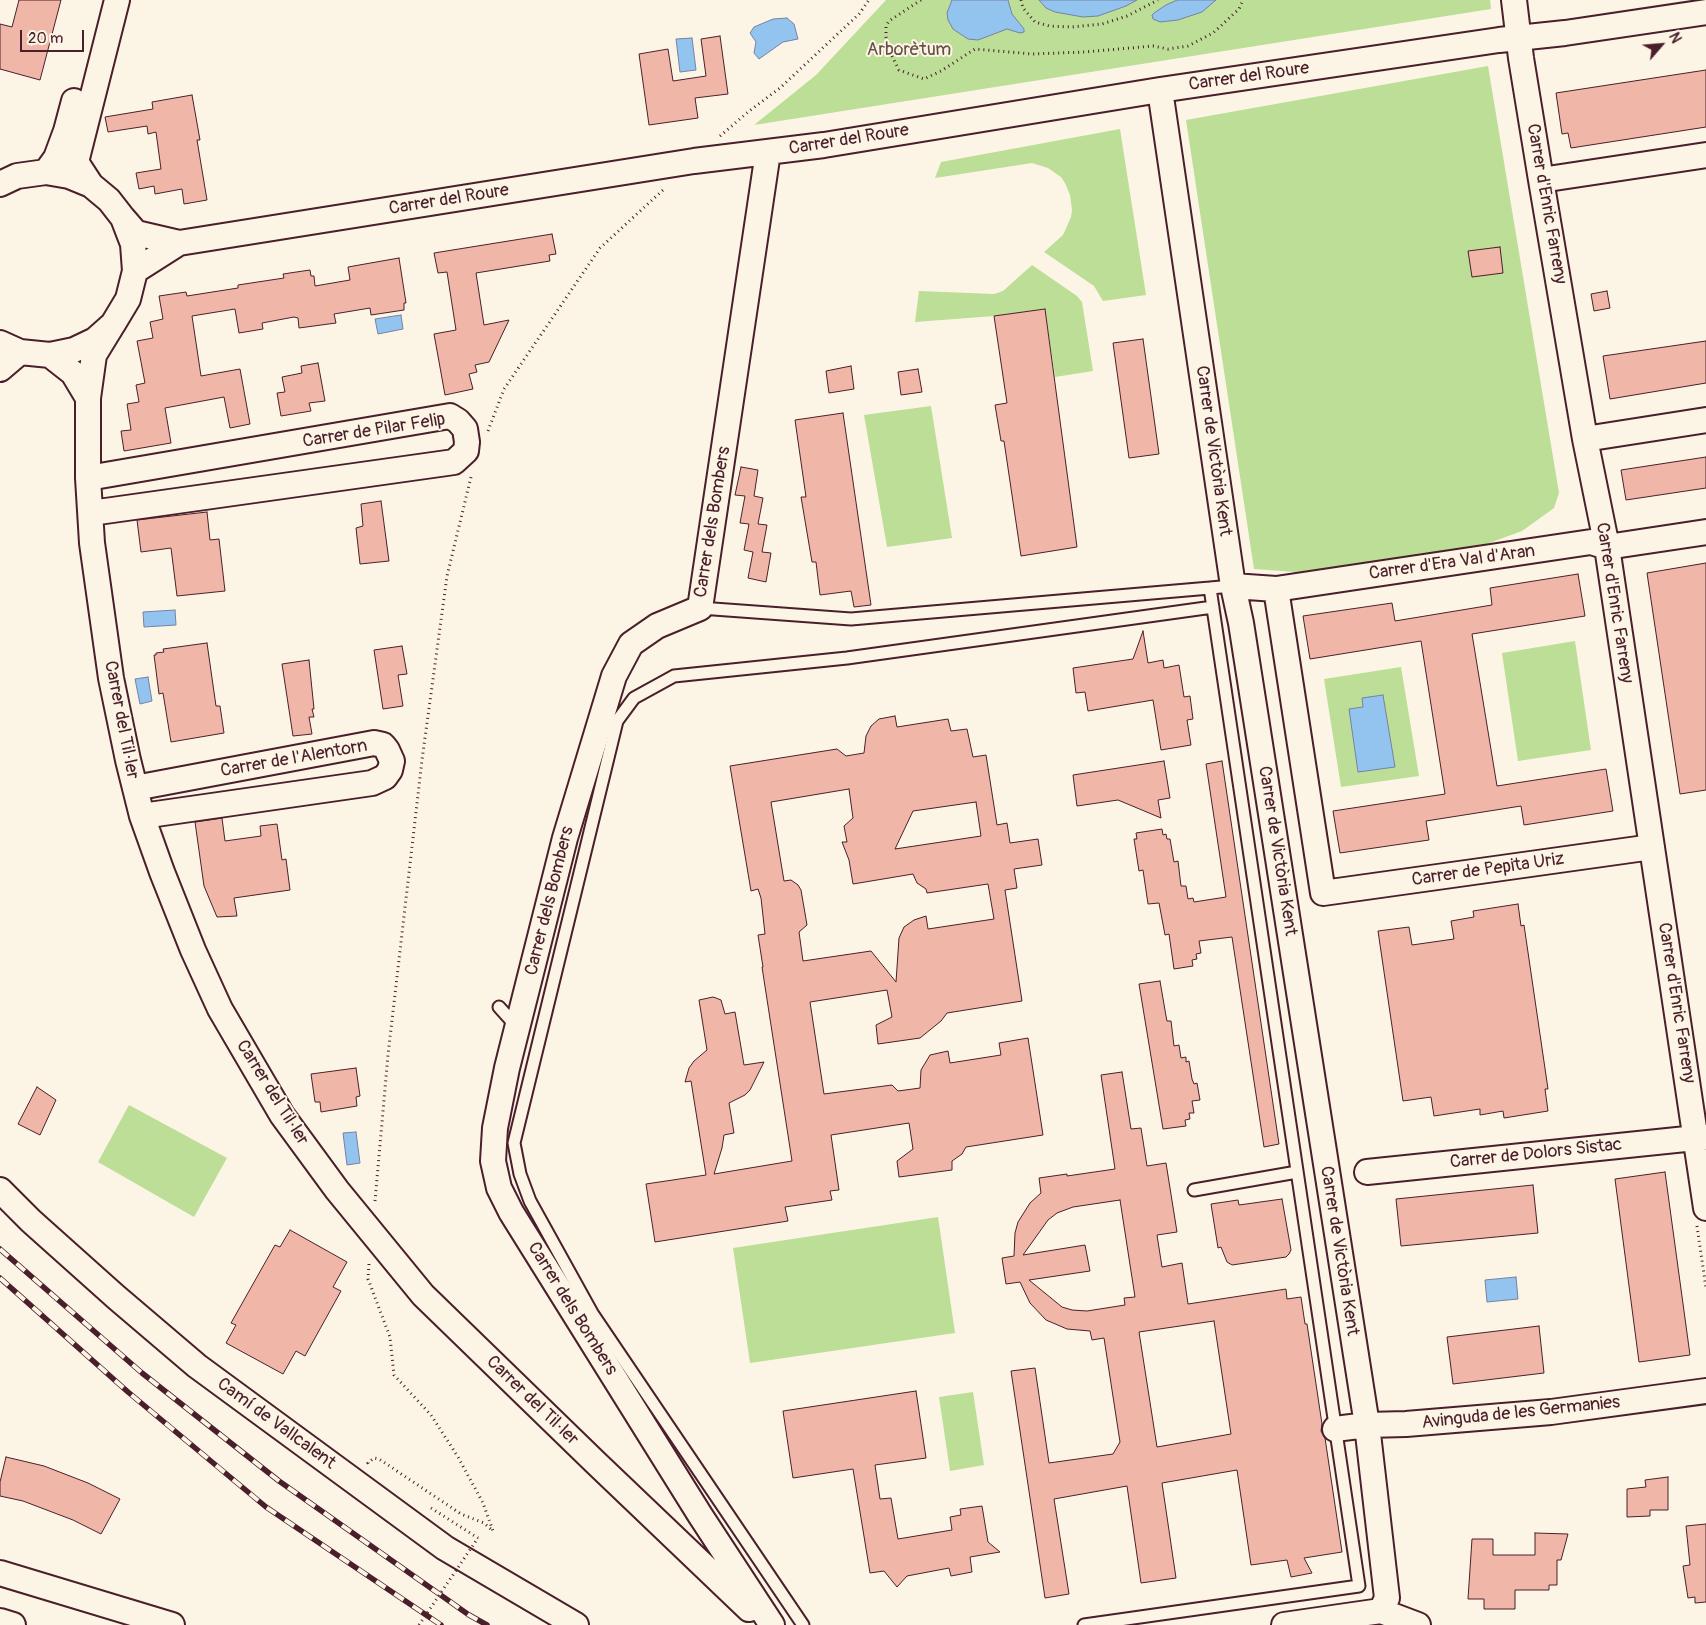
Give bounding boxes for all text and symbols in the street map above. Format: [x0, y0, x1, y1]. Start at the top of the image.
scale bar [22, 20, 86, 52]
north arrow [1636, 20, 1686, 70]
text: 20 m [28, 29, 63, 48]
text: N [1665, 30, 1685, 46]
park label: Arborètum [867, 39, 951, 61]
street label: Carrer del Roure [1187, 58, 1311, 96]
street label: Carrer del Roure [787, 120, 911, 160]
street label: Carrer d'Enric Farreny [1521, 122, 1571, 286]
street label: Carrer del Roure [387, 180, 511, 220]
street label: Carrer de Victòria Kent [1190, 364, 1236, 538]
street label: Carrer de Pilar Felip [301, 409, 447, 453]
street label: Carrer dels Bombers [690, 445, 736, 599]
street label: Carrer d'Enric Farreny [1591, 521, 1637, 685]
street label: Carrer d'Era Val d'Aran [1368, 541, 1536, 585]
street label: Carrer del Til·ler [99, 659, 143, 781]
street label: Carrer de l'Alentorn [219, 735, 369, 783]
street label: Carrer de Victòria Kent [1253, 765, 1301, 937]
street label: Carrer dels Bombers [521, 824, 579, 978]
street label: Carrer de Pepita Uriz [1410, 849, 1566, 891]
street label: Carrer d'Enric Farreny [1653, 921, 1699, 1085]
street label: Carrer del Til·ler [231, 1036, 313, 1150]
street label: Carrer de Dolors Sistac [1449, 1134, 1623, 1174]
street label: Carrer de Victòria Kent [1315, 1165, 1363, 1337]
street label: Carrer dels Bombers [522, 1239, 622, 1379]
street label: Carrer del Til·ler [481, 1352, 583, 1450]
street label: Camí de Vallcalent [212, 1374, 340, 1474]
street label: Avinguda de les Germanies [1421, 1392, 1621, 1434]

